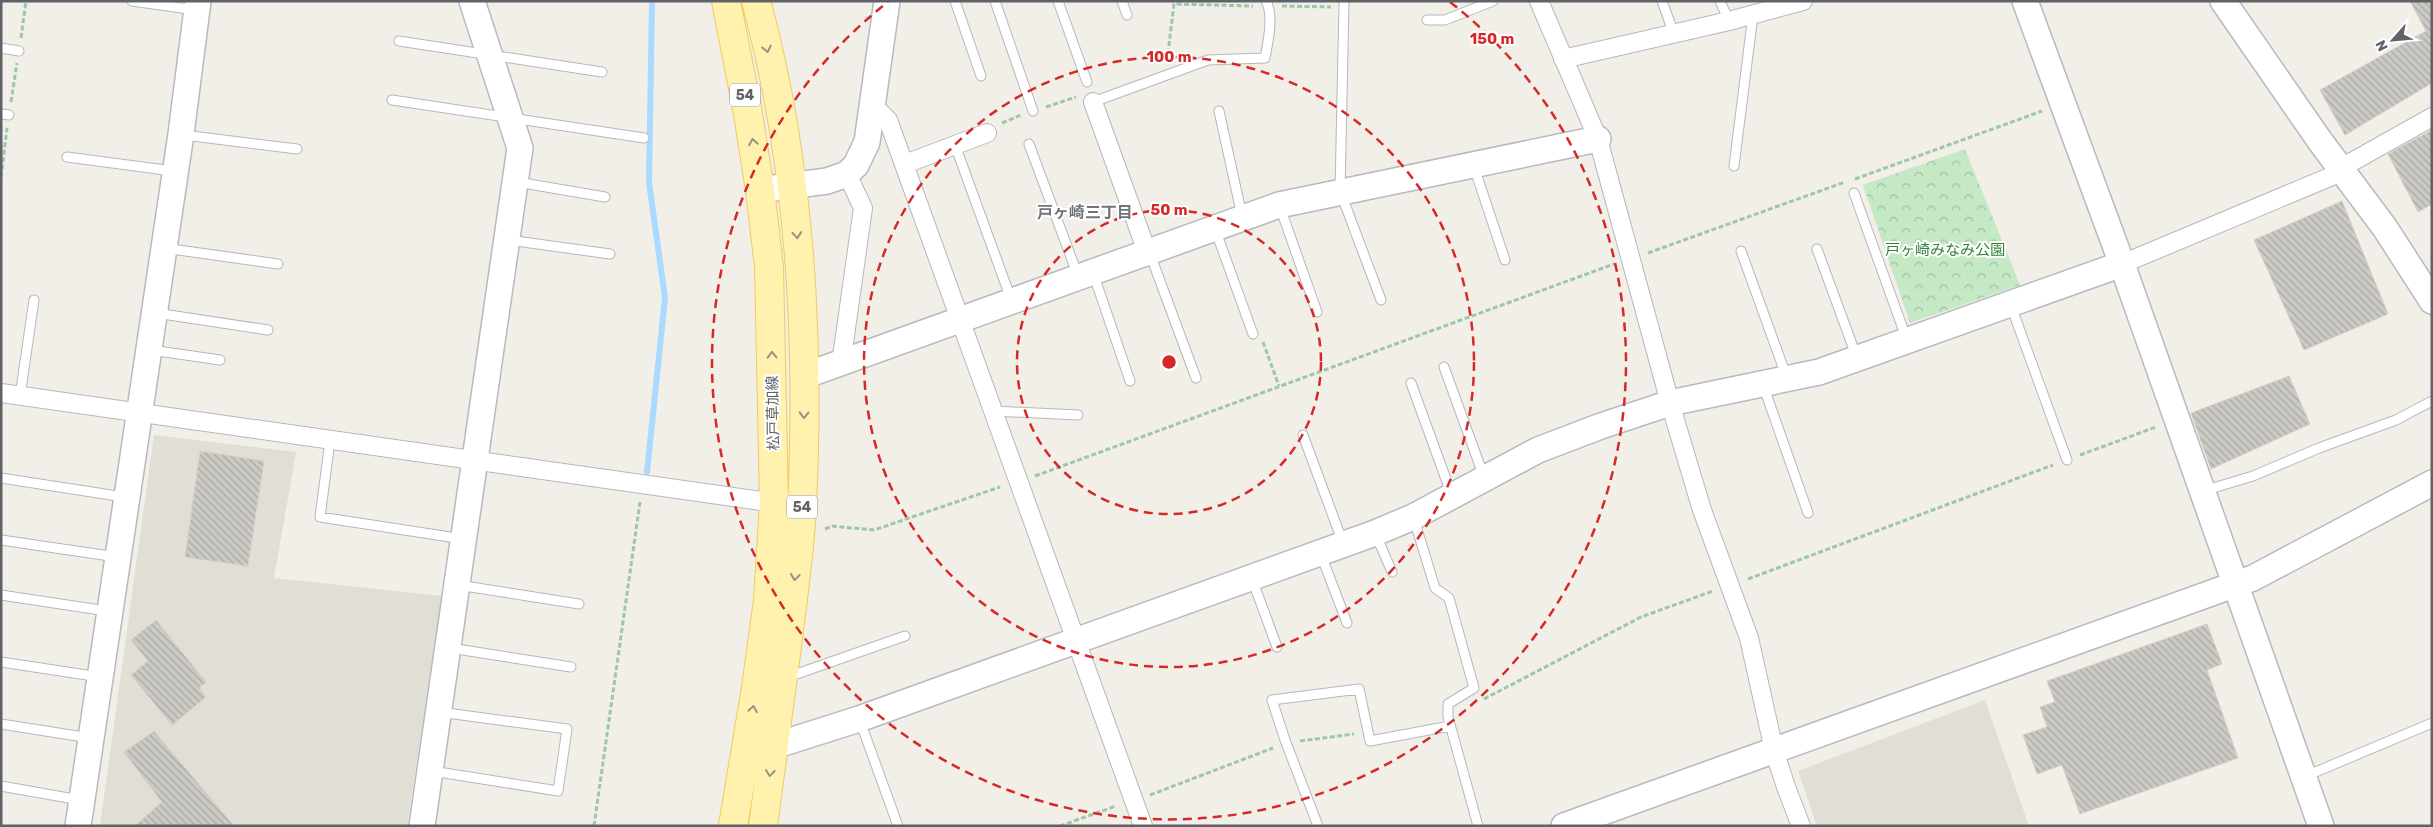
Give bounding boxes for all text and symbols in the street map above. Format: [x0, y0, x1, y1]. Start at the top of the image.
north arrow [2368, 15, 2418, 65]
text: 150 m [1470, 30, 1514, 48]
text: N [2372, 37, 2392, 54]
one-way arrow [762, 44, 772, 53]
text: 100 m [1147, 48, 1191, 66]
road number: 54 [730, 84, 760, 106]
one-way arrow [748, 138, 758, 146]
text: 50 m [1151, 201, 1187, 219]
district label: 戸ヶ崎三丁目 [1037, 203, 1133, 222]
one-way arrow [791, 231, 802, 239]
park label: 戸ヶ崎みなみ公園 [1885, 241, 2005, 259]
one-way arrow [767, 351, 777, 358]
centre of rings [1160, 353, 1178, 371]
street label: 松戸草加線 [763, 375, 783, 451]
one-way arrow [799, 411, 809, 419]
road number: 54 [787, 496, 817, 518]
one-way arrow [790, 573, 801, 581]
one-way arrow [747, 704, 757, 713]
one-way arrow [765, 769, 776, 777]

